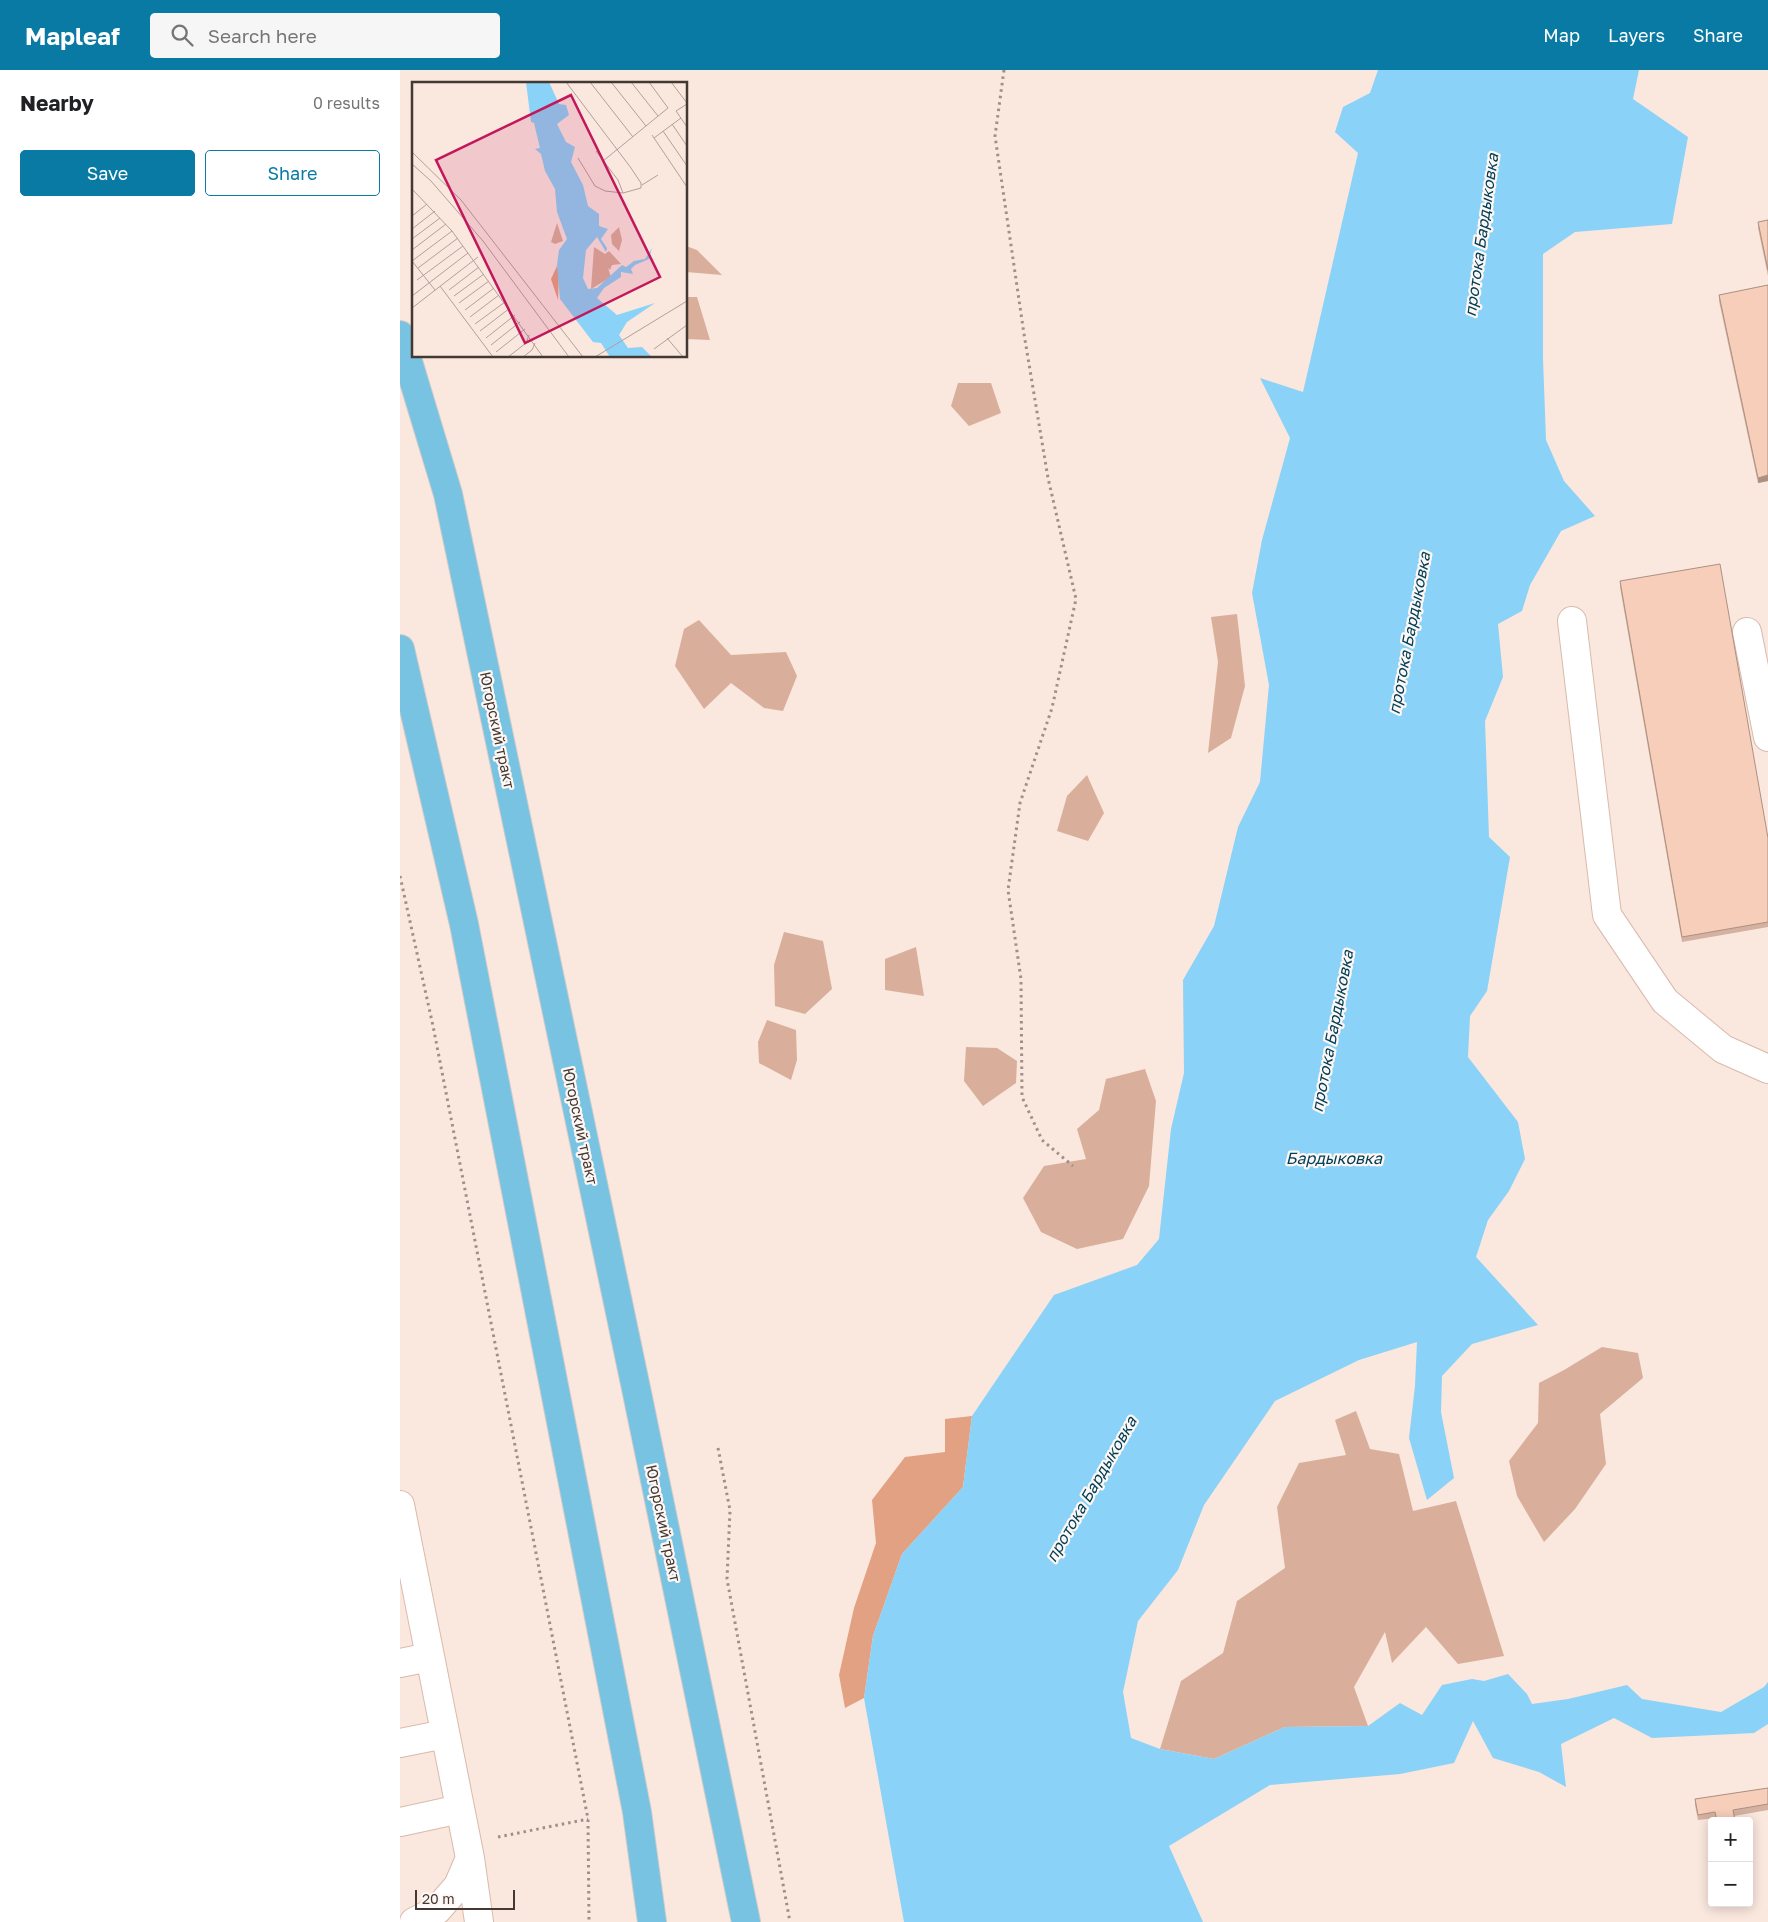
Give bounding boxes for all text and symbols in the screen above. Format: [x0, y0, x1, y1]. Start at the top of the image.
search box [150, 13, 500, 58]
text: Mapleaf [25, 21, 120, 50]
icon: search [168, 21, 196, 49]
text: Search here [208, 24, 317, 47]
text: Map [1543, 24, 1580, 46]
text: Layers [1608, 24, 1665, 46]
text: Share [1693, 24, 1743, 46]
inset map [412, 82, 688, 358]
text: Nearby [20, 90, 94, 116]
text: 0 results [313, 93, 380, 113]
button: Save [20, 150, 195, 196]
button: Share [205, 150, 380, 196]
water label: протока Бардыковка [1460, 151, 1502, 318]
water label: протока Бардыковка [1383, 549, 1435, 716]
street label: Югорский тракт [477, 670, 519, 791]
water label: протока Бардыковка [1306, 947, 1358, 1114]
street label: Югорский тракт [560, 1066, 602, 1187]
water label: Бардыковка [1286, 1148, 1383, 1168]
water label: протока Бардыковка [1041, 1412, 1141, 1565]
street label: Югорский тракт [643, 1463, 685, 1584]
map controls [1708, 1817, 1753, 1907]
button: + [1708, 1817, 1753, 1862]
button: − [1708, 1862, 1753, 1907]
scale bar [415, 1887, 515, 1910]
text: 20 m [422, 1890, 455, 1907]

